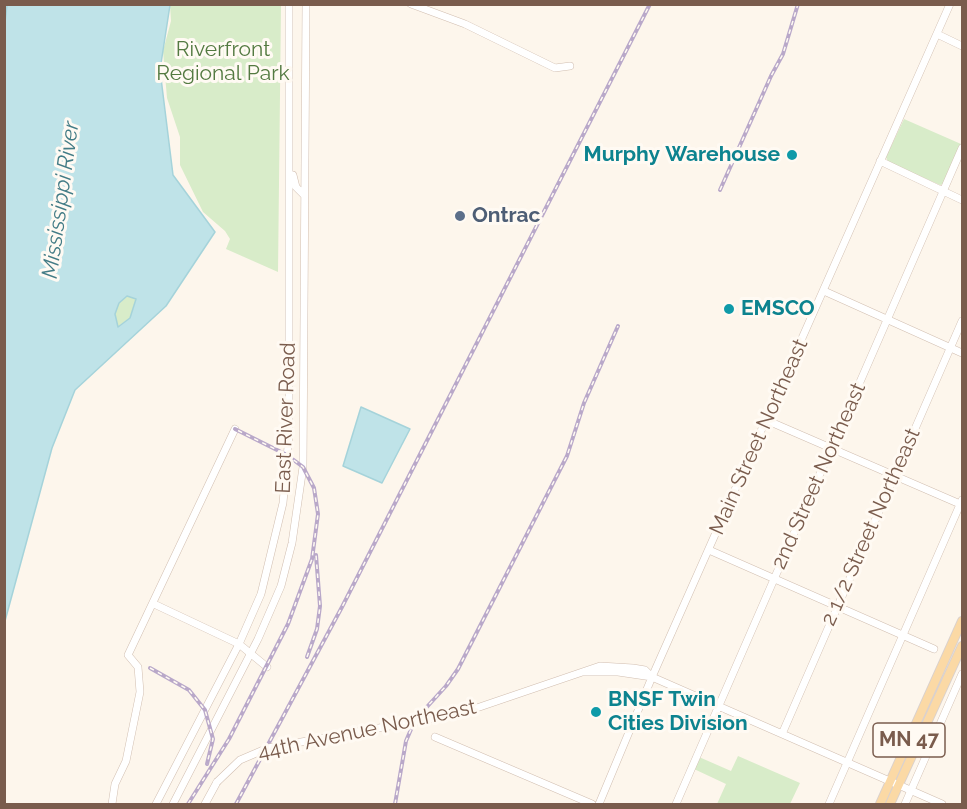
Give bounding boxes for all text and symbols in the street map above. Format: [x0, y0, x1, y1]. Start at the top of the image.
park label: Riverfront Regional Park [156, 37, 290, 87]
water label: Mississippi River [37, 120, 85, 280]
place label: Murphy Warehouse [583, 142, 780, 168]
marker: Murphy Warehouse [785, 148, 799, 162]
place label: Ontrac [472, 203, 540, 229]
marker: Ontrac [453, 209, 467, 223]
place label: EMSCO [741, 296, 815, 322]
marker: EMSCO [722, 302, 736, 316]
street label: Main Street Northeast [704, 335, 814, 539]
street label: East River Road [271, 342, 301, 494]
street label: 2nd Street Northeast [767, 379, 871, 573]
street label: 2 1/2 Street Northeast [816, 424, 926, 630]
place label: BNSF Twin Cities Division [608, 687, 748, 737]
street label: 44th Avenue Northeast [255, 695, 479, 765]
marker: BNSF Twin Cities Division [589, 705, 603, 719]
road number: MN 47 [873, 723, 945, 757]

